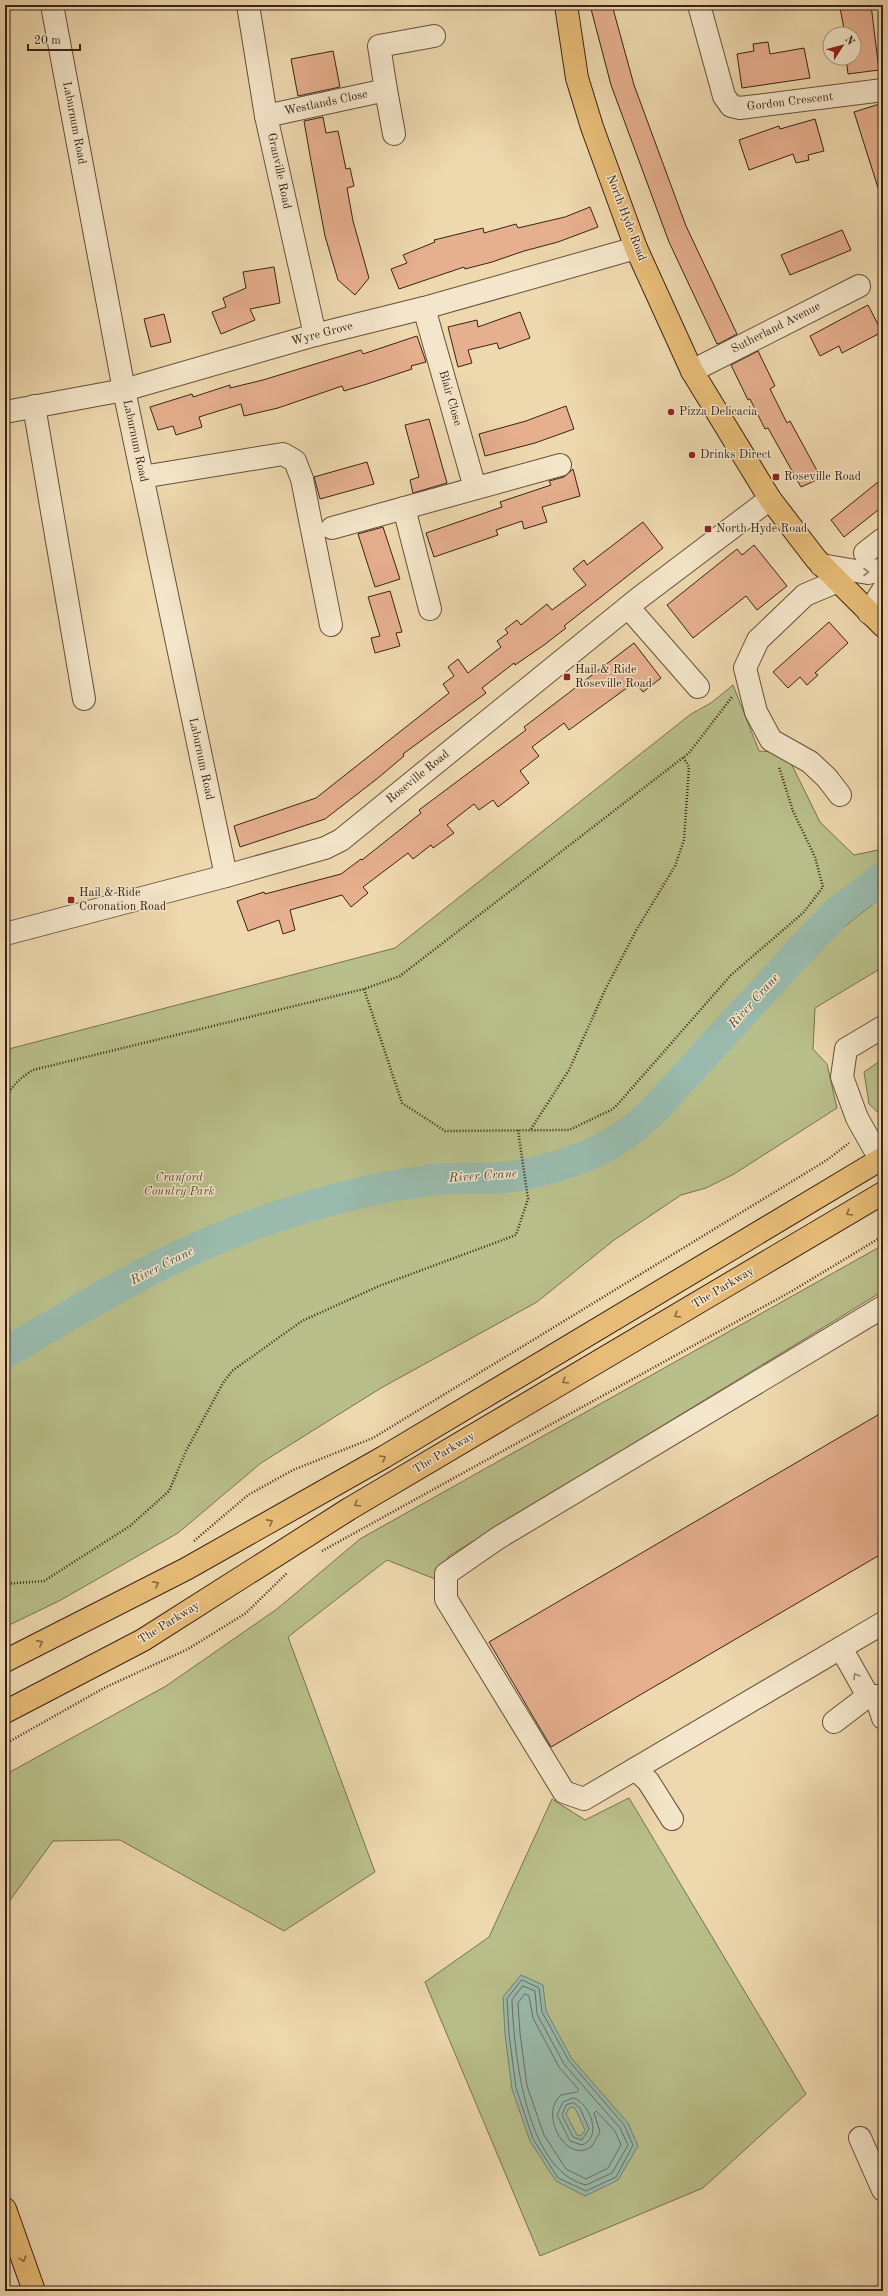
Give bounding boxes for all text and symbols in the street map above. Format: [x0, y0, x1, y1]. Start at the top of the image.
scale bar [28, 26, 80, 52]
north arrow [822, 26, 862, 66]
text: N [842, 34, 856, 48]
text: 20 m [34, 35, 61, 47]
street label: Laburnum Road [60, 81, 88, 165]
street label: Westlands Close [283, 88, 369, 118]
street label: Gordon Crescent [746, 91, 834, 113]
street label: Granville Road [265, 132, 293, 210]
street label: North Hyde Road [604, 173, 648, 263]
street label: Sutherland Avenue [729, 300, 823, 356]
street label: Wyre Grove [290, 320, 355, 348]
street label: Blair Close [436, 369, 464, 427]
street label: Laburnum Road [120, 399, 150, 483]
place label: Pizza Delicacia [679, 406, 757, 418]
marker: Pizza Delicacia [666, 407, 676, 417]
place label: Drinks Direct [700, 449, 771, 461]
marker: Drinks Direct [687, 450, 697, 460]
place label: Roseville Road [784, 471, 861, 483]
marker: Roseville Road [771, 472, 781, 482]
place label: North Hyde Road [716, 523, 807, 535]
marker: North Hyde Road [703, 524, 713, 534]
one-way arrow [863, 568, 869, 576]
place label: Hail & Ride Roseville Road [575, 664, 652, 690]
marker: Hail & Ride Roseville Road [562, 672, 572, 682]
street label: Laburnum Road [186, 717, 216, 801]
street label: Roseville Road [384, 748, 452, 806]
place label: Hail & Ride Coronation Road [79, 887, 166, 913]
marker: Hail & Ride Coronation Road [66, 895, 76, 905]
water label: River Crane [726, 971, 782, 1032]
water label: River Crane [447, 1167, 518, 1185]
park label: Cranford Country Park [144, 1172, 214, 1198]
one-way arrow [846, 1208, 853, 1216]
water label: River Crane [128, 1245, 195, 1288]
street label: The Parkway [690, 1265, 757, 1311]
one-way arrow [674, 1310, 681, 1317]
one-way arrow [562, 1376, 569, 1384]
street label: The Parkway [411, 1430, 478, 1476]
one-way arrow [379, 1455, 386, 1462]
one-way arrow [354, 1500, 361, 1507]
one-way arrow [266, 1519, 273, 1526]
one-way arrow [151, 1581, 159, 1589]
street label: The Parkway [136, 1599, 202, 1647]
one-way arrow [36, 1640, 43, 1648]
one-way arrow [854, 1673, 861, 1680]
one-way arrow [18, 2256, 26, 2263]

